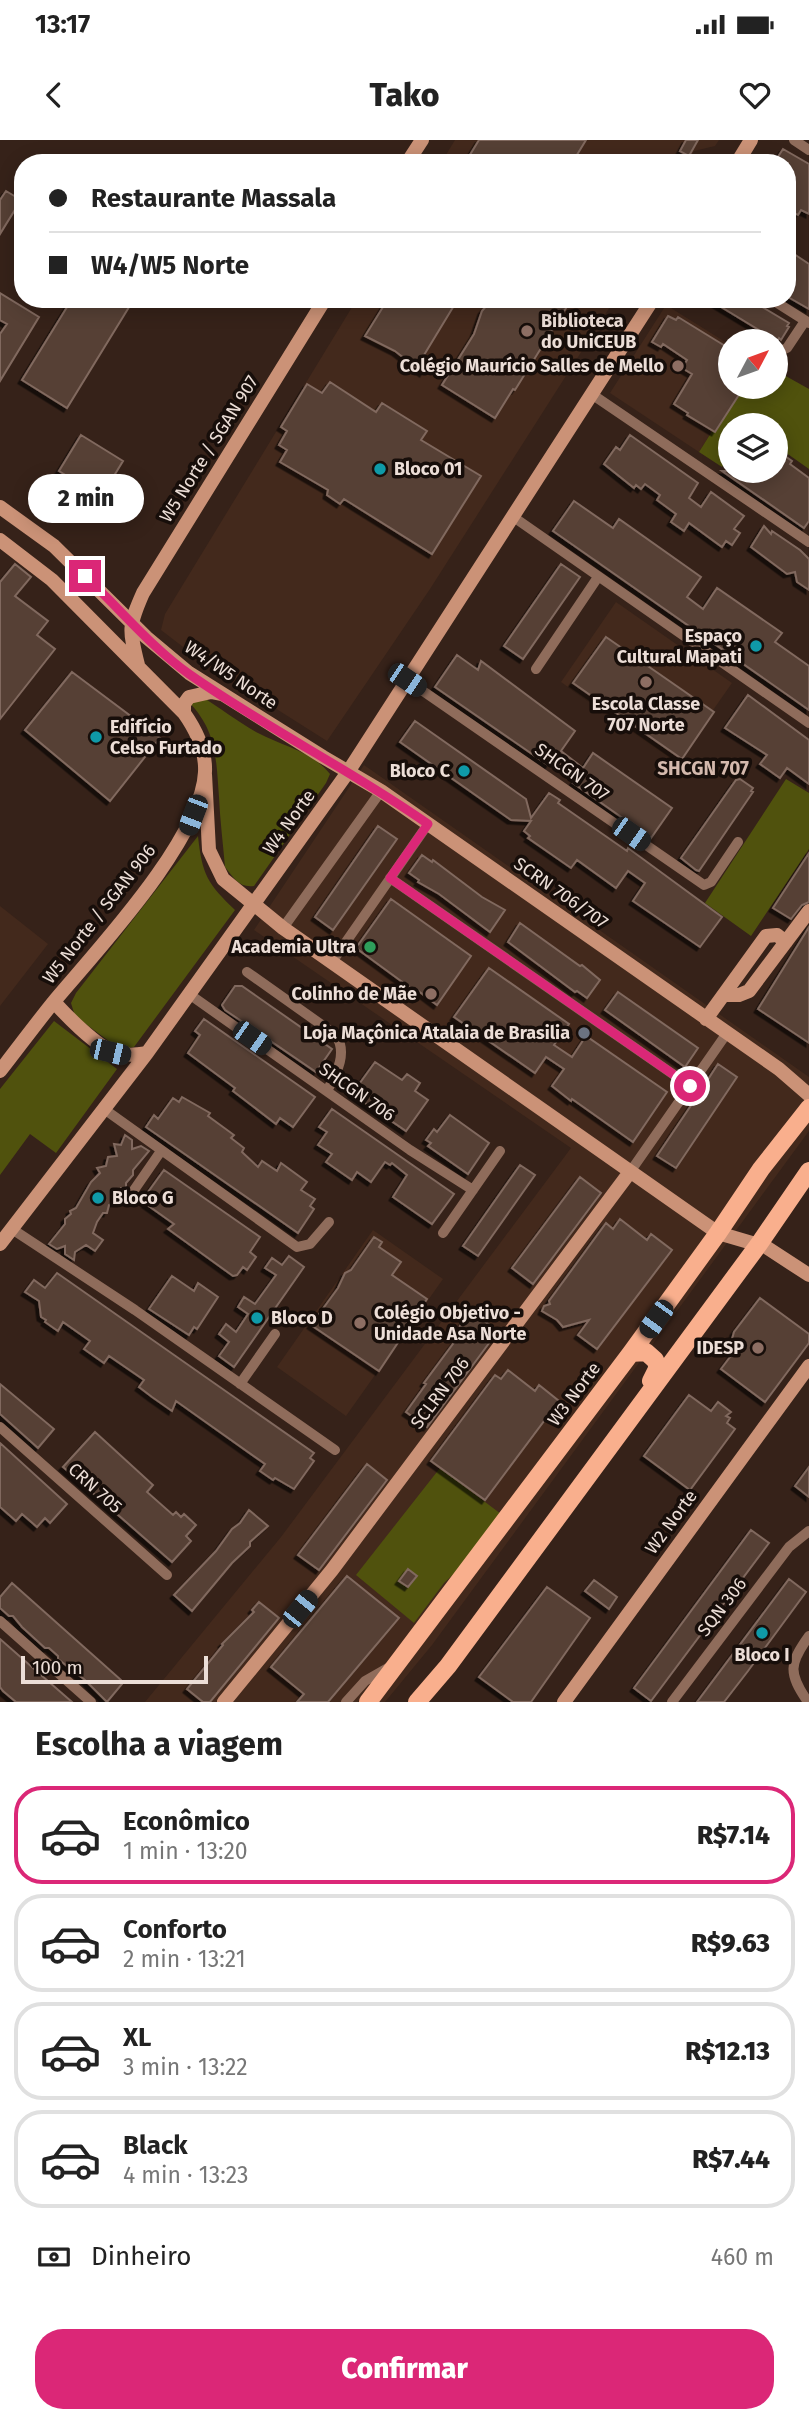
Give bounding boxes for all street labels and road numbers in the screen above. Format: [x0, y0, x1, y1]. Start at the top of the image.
street label: W5 Norte / SGAN 907 [155, 372, 263, 526]
street label: W4/W5 Norte [180, 636, 282, 714]
street label: SHCGN 707 [531, 738, 613, 806]
street label: W4 Norte [258, 785, 320, 859]
street label: W5 Norte / SGAN 906 [38, 840, 160, 988]
street label: SCRN 706/707 [510, 853, 612, 933]
street label: SHCGN 706 [315, 1058, 399, 1126]
street label: SCLRN 706 [406, 1353, 474, 1433]
street label: W3 Norte [543, 1358, 605, 1430]
street label: CRN 705 [64, 1458, 126, 1518]
street label: W2 Norte [640, 1485, 702, 1559]
street label: SQN 306 [693, 1573, 751, 1641]

